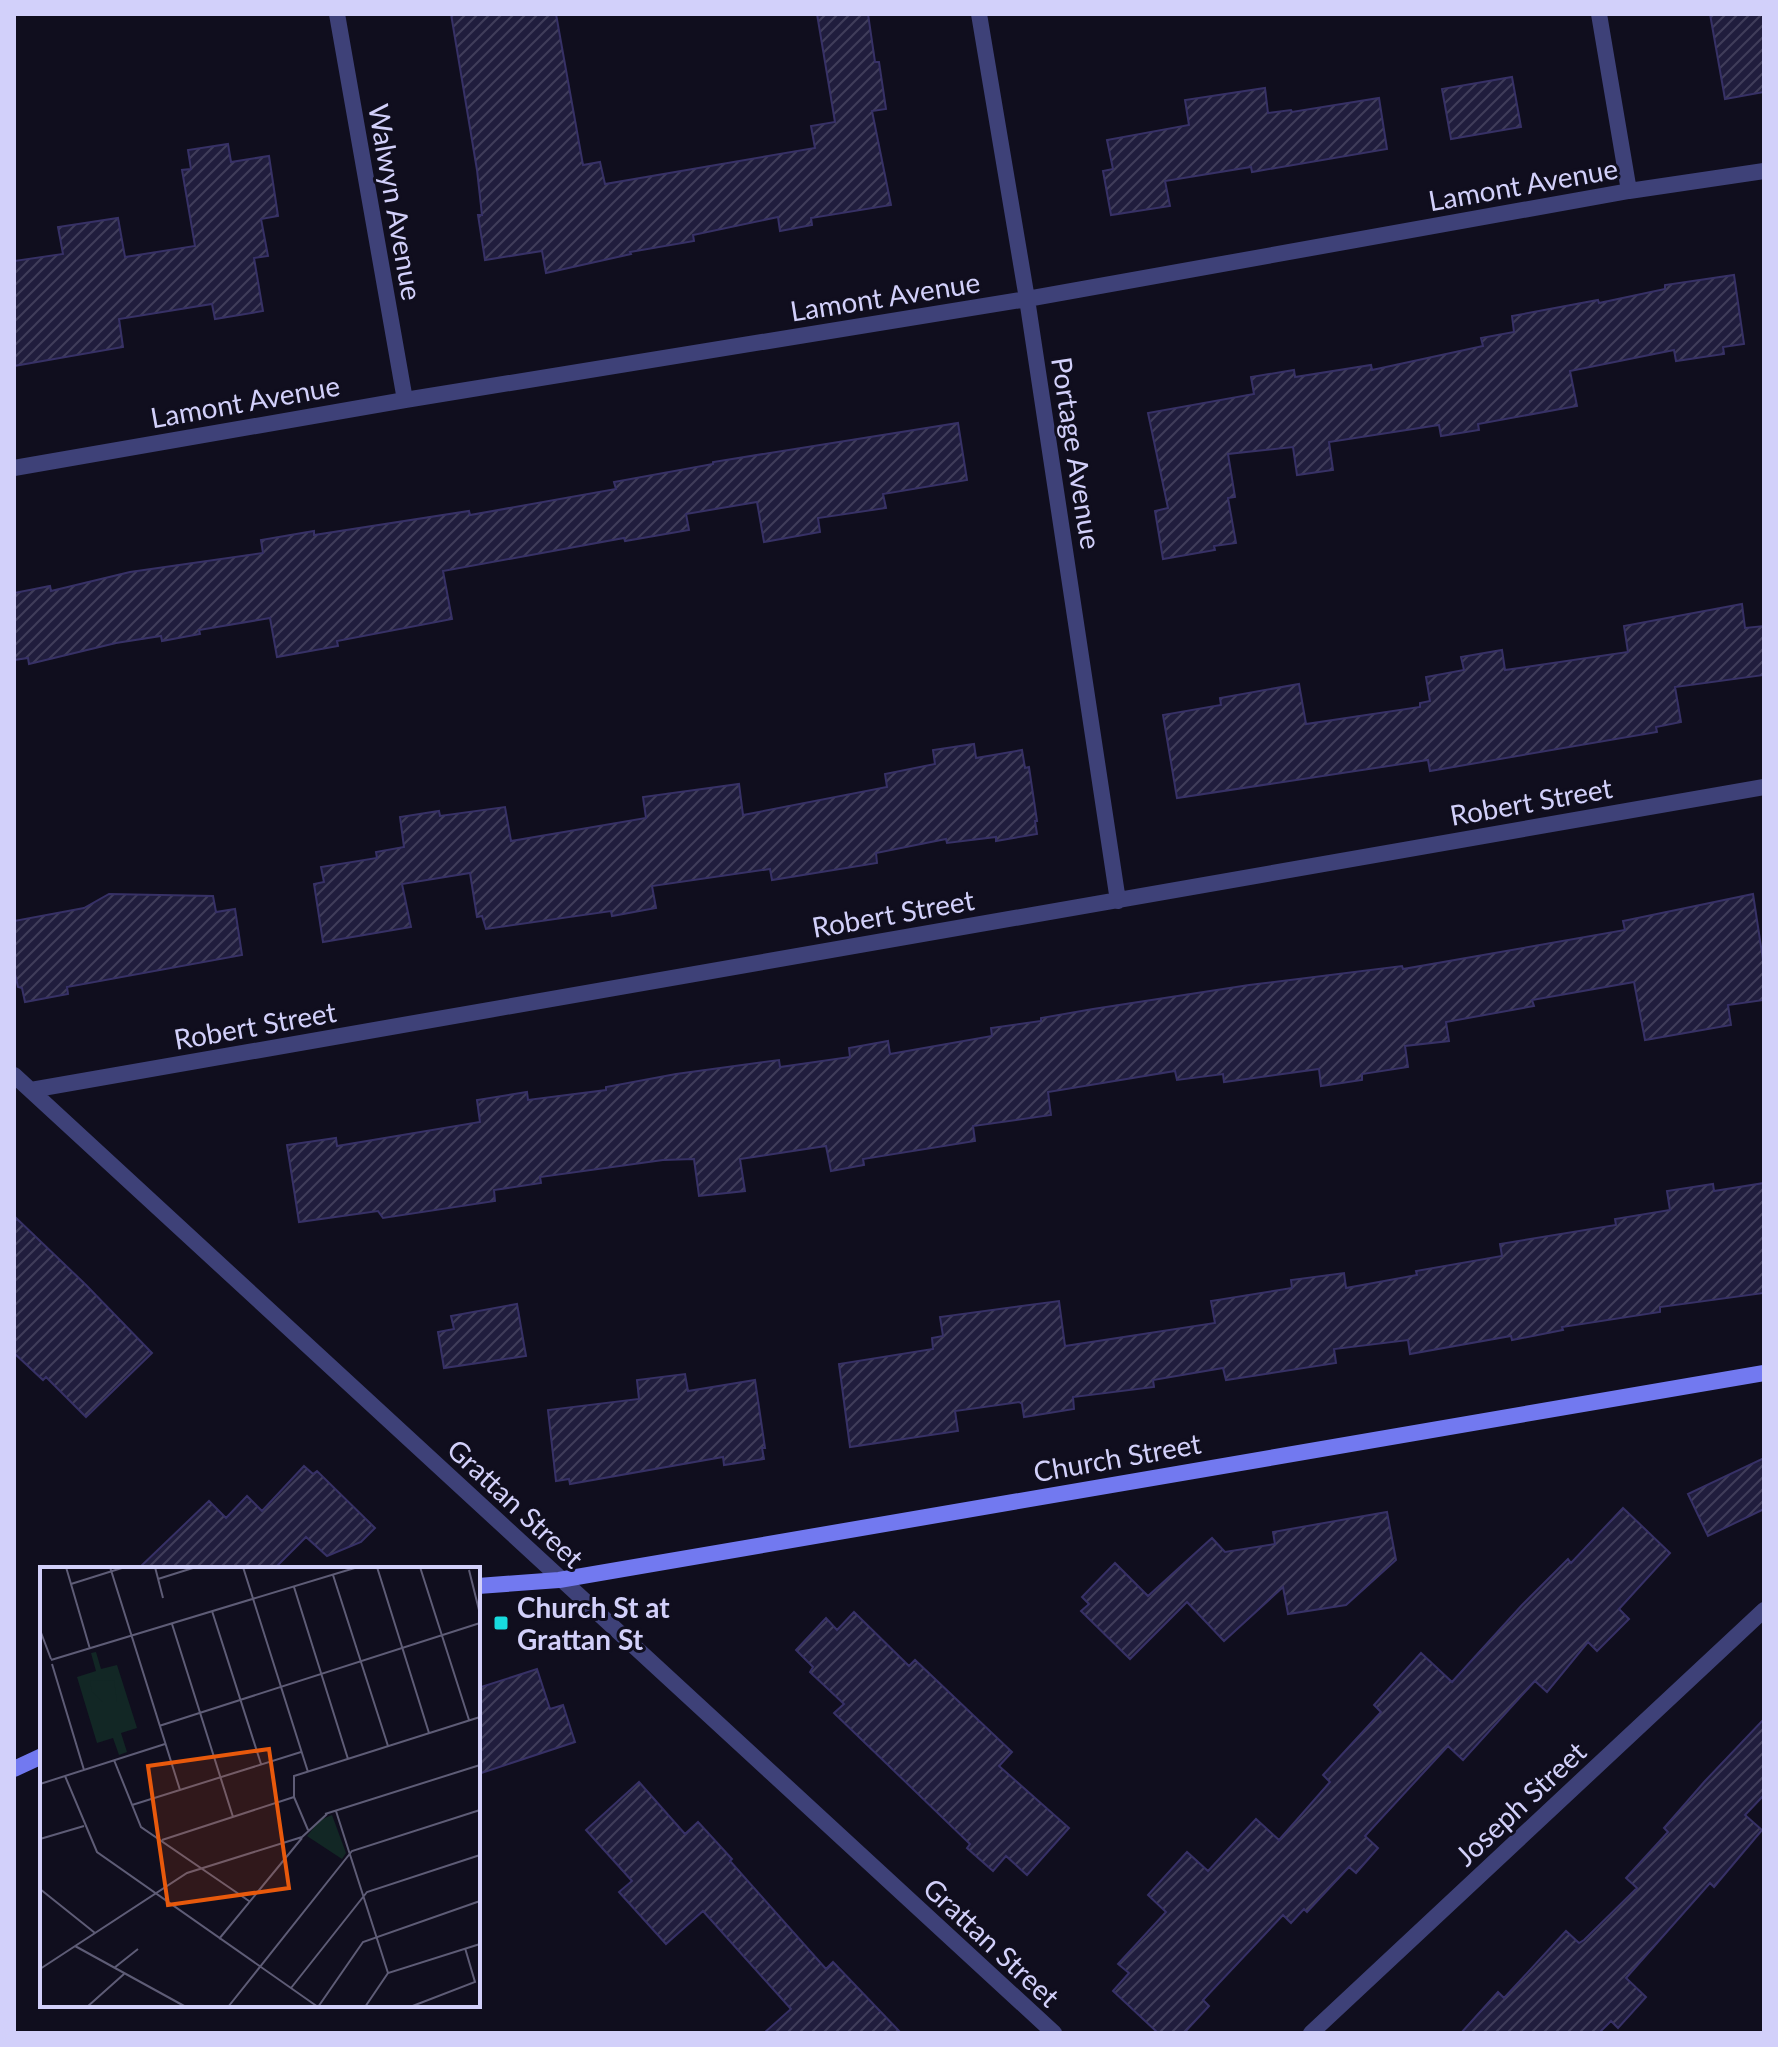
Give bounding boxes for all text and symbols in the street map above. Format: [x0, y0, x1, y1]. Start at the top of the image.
street label: Walwyn Avenue [362, 101, 430, 303]
street label: Lamont Avenue [1426, 151, 1620, 217]
street label: Lamont Avenue [788, 264, 982, 328]
street label: Portage Avenue [1045, 354, 1109, 552]
street label: Lamont Avenue [148, 368, 342, 434]
street label: Robert Street [1447, 770, 1615, 832]
street label: Robert Street [809, 882, 977, 944]
street label: Robert Street [171, 994, 339, 1056]
street label: Church Street [1031, 1426, 1203, 1488]
street label: Grattan Street [441, 1431, 591, 1575]
inset map [40, 1567, 480, 2007]
place label: Church St at Grattan St [517, 1590, 670, 1656]
marker: Church St at Grattan St [492, 1614, 510, 1632]
street label: Joseph Street [1448, 1734, 1592, 1872]
street label: Grattan Street [917, 1870, 1067, 2014]

